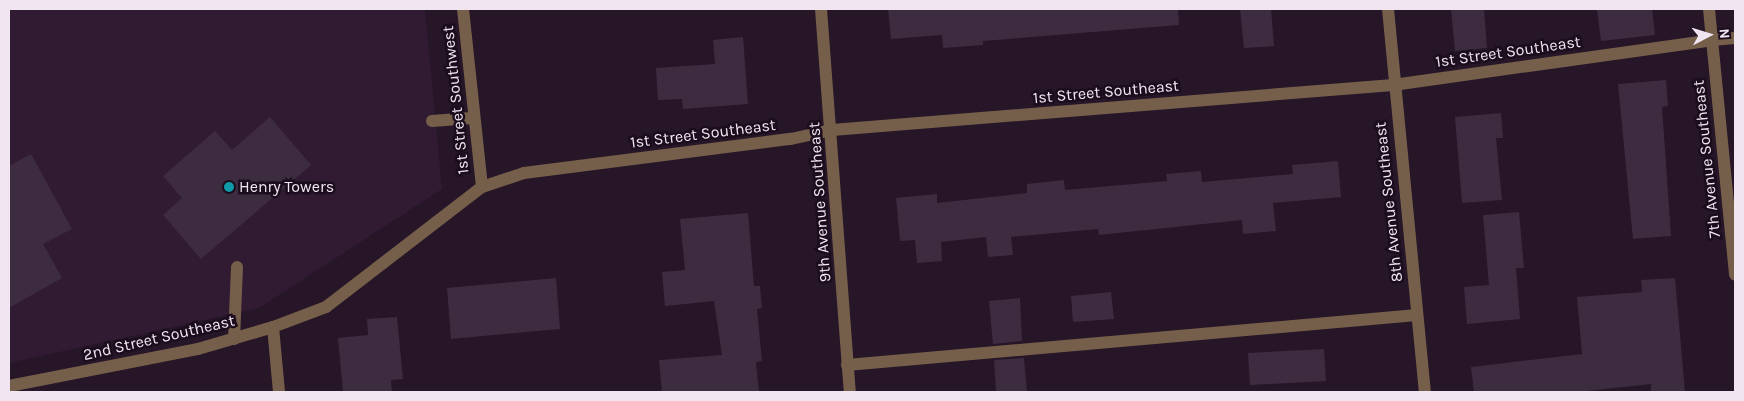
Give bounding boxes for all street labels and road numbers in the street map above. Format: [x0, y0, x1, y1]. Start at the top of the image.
street label: 1st Street Southwest [439, 25, 473, 175]
street label: 1st Street Southeast [1434, 32, 1582, 72]
street label: 1st Street Southeast [1032, 76, 1180, 108]
street label: 7th Avenue Southeast [1689, 79, 1725, 239]
street label: 1st Street Southeast [629, 116, 777, 152]
street label: 9th Avenue Southeast [805, 121, 835, 283]
street label: 8th Avenue Southeast [1371, 121, 1407, 283]
street label: 2nd Street Southeast [81, 311, 237, 365]

